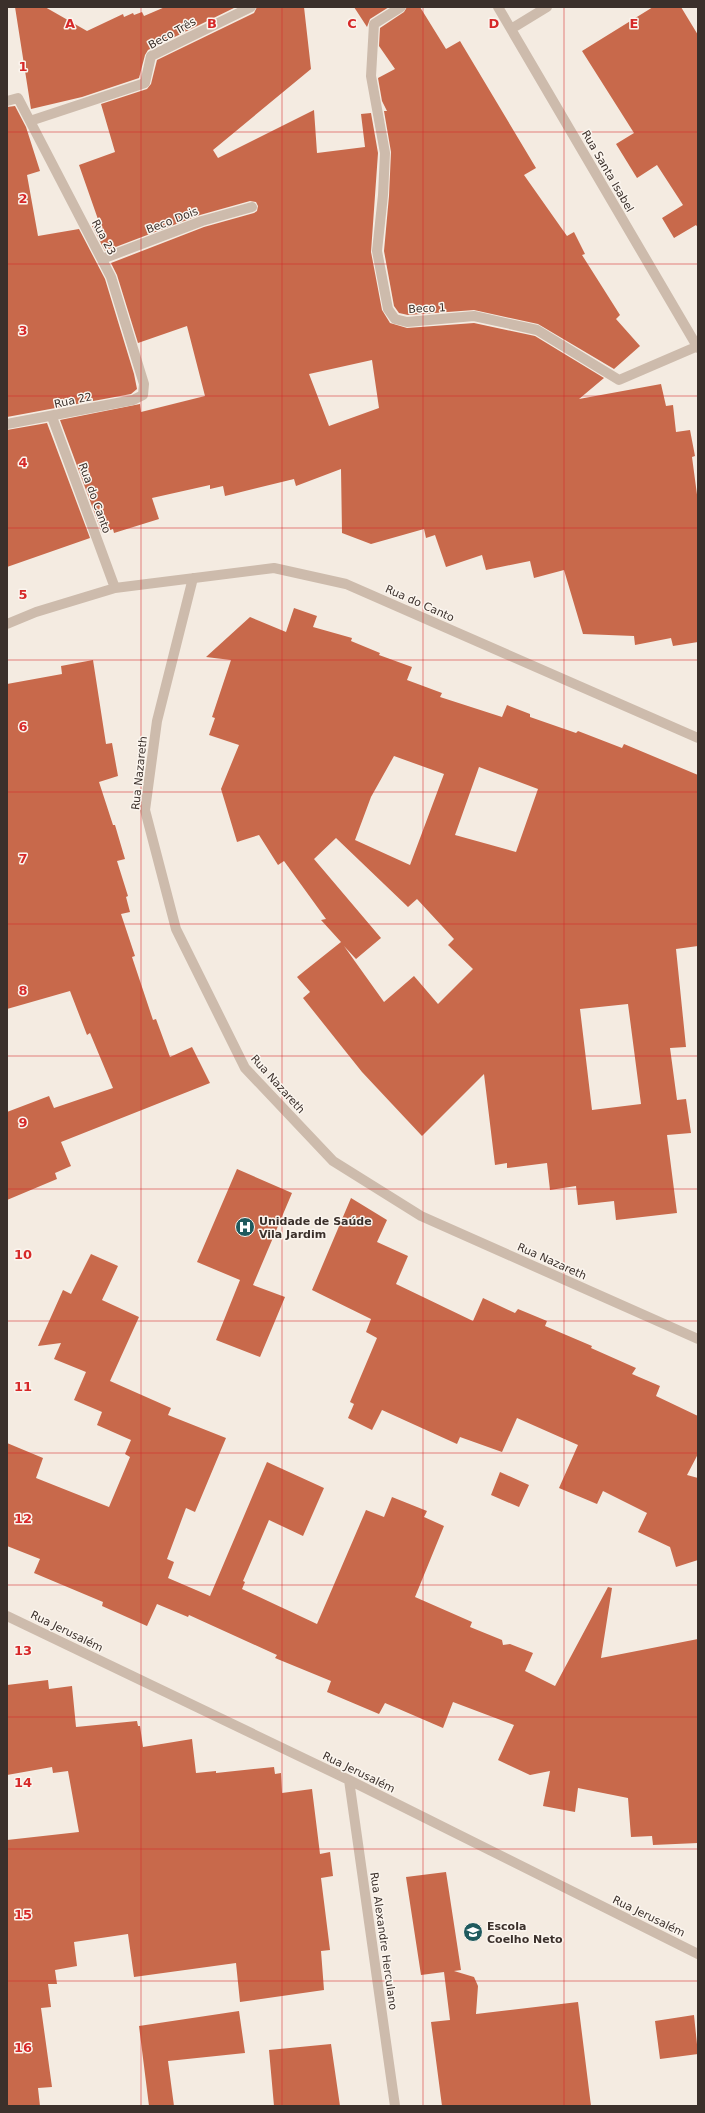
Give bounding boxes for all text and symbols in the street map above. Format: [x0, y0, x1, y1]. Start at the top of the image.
street label: Beco Três [146, 15, 199, 52]
text: A [65, 16, 75, 31]
text: B [207, 16, 217, 31]
text: C [347, 16, 357, 31]
text: D [489, 16, 500, 31]
text: E [630, 16, 638, 31]
text: 1 [18, 59, 28, 74]
street label: Rua Santa Isabel [579, 128, 636, 214]
text: 2 [18, 191, 28, 206]
street label: Beco Dois [144, 205, 200, 236]
street label: Rua 23 [89, 217, 118, 257]
street label: Beco 1 [408, 301, 446, 316]
text: 3 [18, 323, 28, 338]
street label: Rua 22 [53, 390, 93, 411]
text: 4 [18, 455, 28, 470]
street label: Rua do Canto [76, 461, 113, 535]
street label: Rua do Canto [383, 582, 456, 625]
text: 5 [18, 587, 28, 602]
text: 6 [18, 719, 28, 734]
street label: Rua Nazareth [129, 735, 150, 811]
text: 7 [18, 851, 28, 866]
text: 8 [18, 983, 28, 998]
street label: Rua Nazareth [248, 1052, 307, 1116]
text: 9 [18, 1115, 28, 1130]
place label: Unidade de Saúde Vila Jardim [259, 1215, 372, 1241]
hospital icon: Unidade de Saúde Vila Jardim [234, 1216, 256, 1238]
street label: Rua Nazareth [515, 1240, 588, 1282]
text: 10 [14, 1247, 32, 1262]
text: 11 [14, 1379, 32, 1394]
text: 12 [14, 1511, 32, 1526]
street label: Rua Jerusalém [28, 1608, 105, 1655]
text: 13 [14, 1643, 32, 1658]
street label: Rua Jerusalém [320, 1749, 397, 1796]
text: 14 [14, 1775, 32, 1790]
street label: Rua Alexandre Herculano [367, 1871, 400, 2011]
street label: Rua Jerusalém [610, 1893, 687, 1940]
text: 15 [14, 1907, 32, 1922]
place label: Escola Coelho Neto [487, 1920, 563, 1946]
school or university icon: Escola Coelho Neto [462, 1921, 484, 1943]
text: 16 [14, 2040, 32, 2055]

